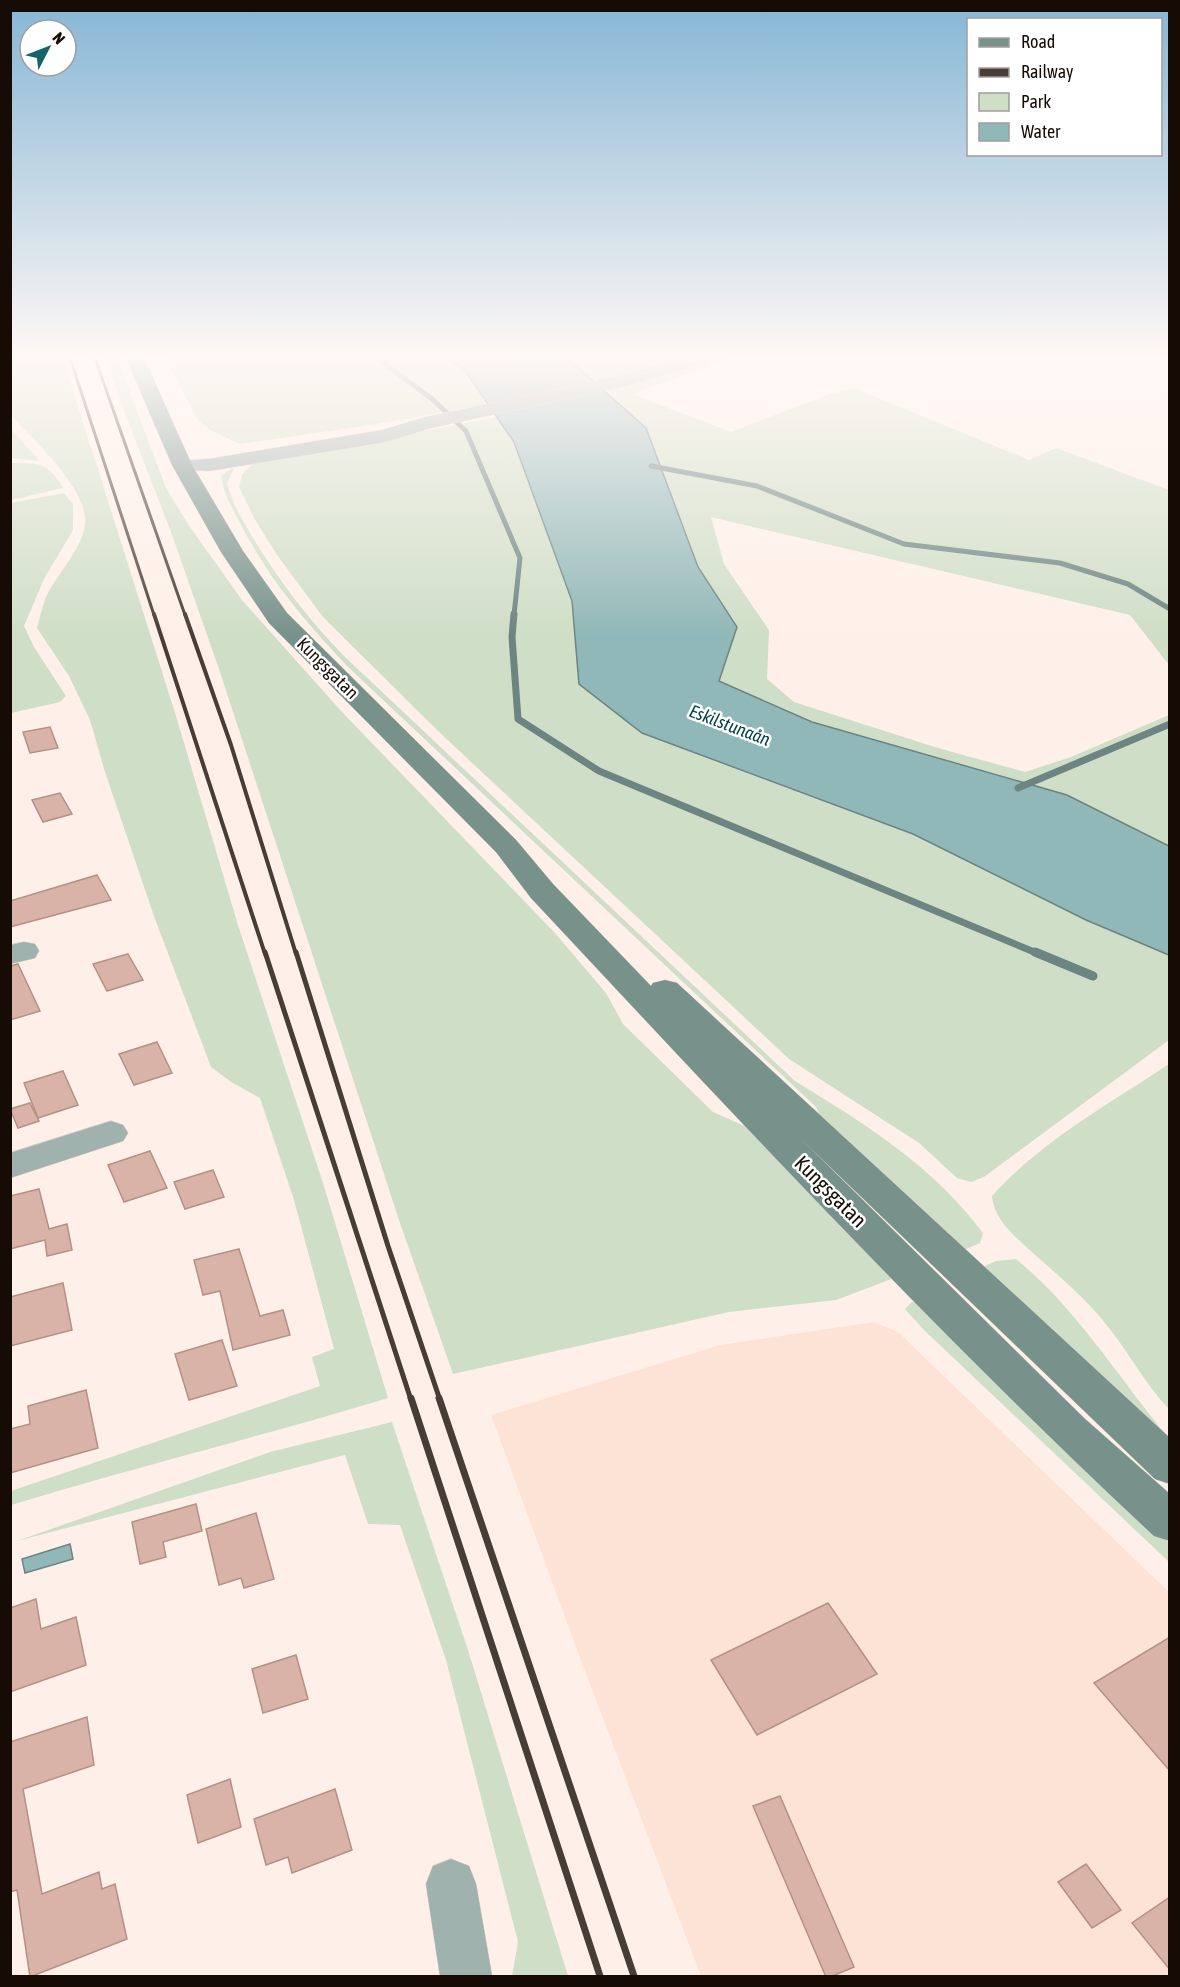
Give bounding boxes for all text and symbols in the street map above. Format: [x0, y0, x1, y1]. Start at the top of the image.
north arrow [18, 18, 78, 78]
legend [967, 18, 1162, 156]
text: N [49, 28, 69, 47]
text: Road [1021, 31, 1055, 52]
text: Railway [1021, 61, 1073, 82]
text: Park [1021, 91, 1051, 112]
text: Water [1021, 121, 1061, 142]
street label: Kungsgatan [293, 633, 363, 703]
water label: Eskilstunaån [687, 700, 774, 750]
street label: Kungsgatan [790, 1150, 872, 1232]

